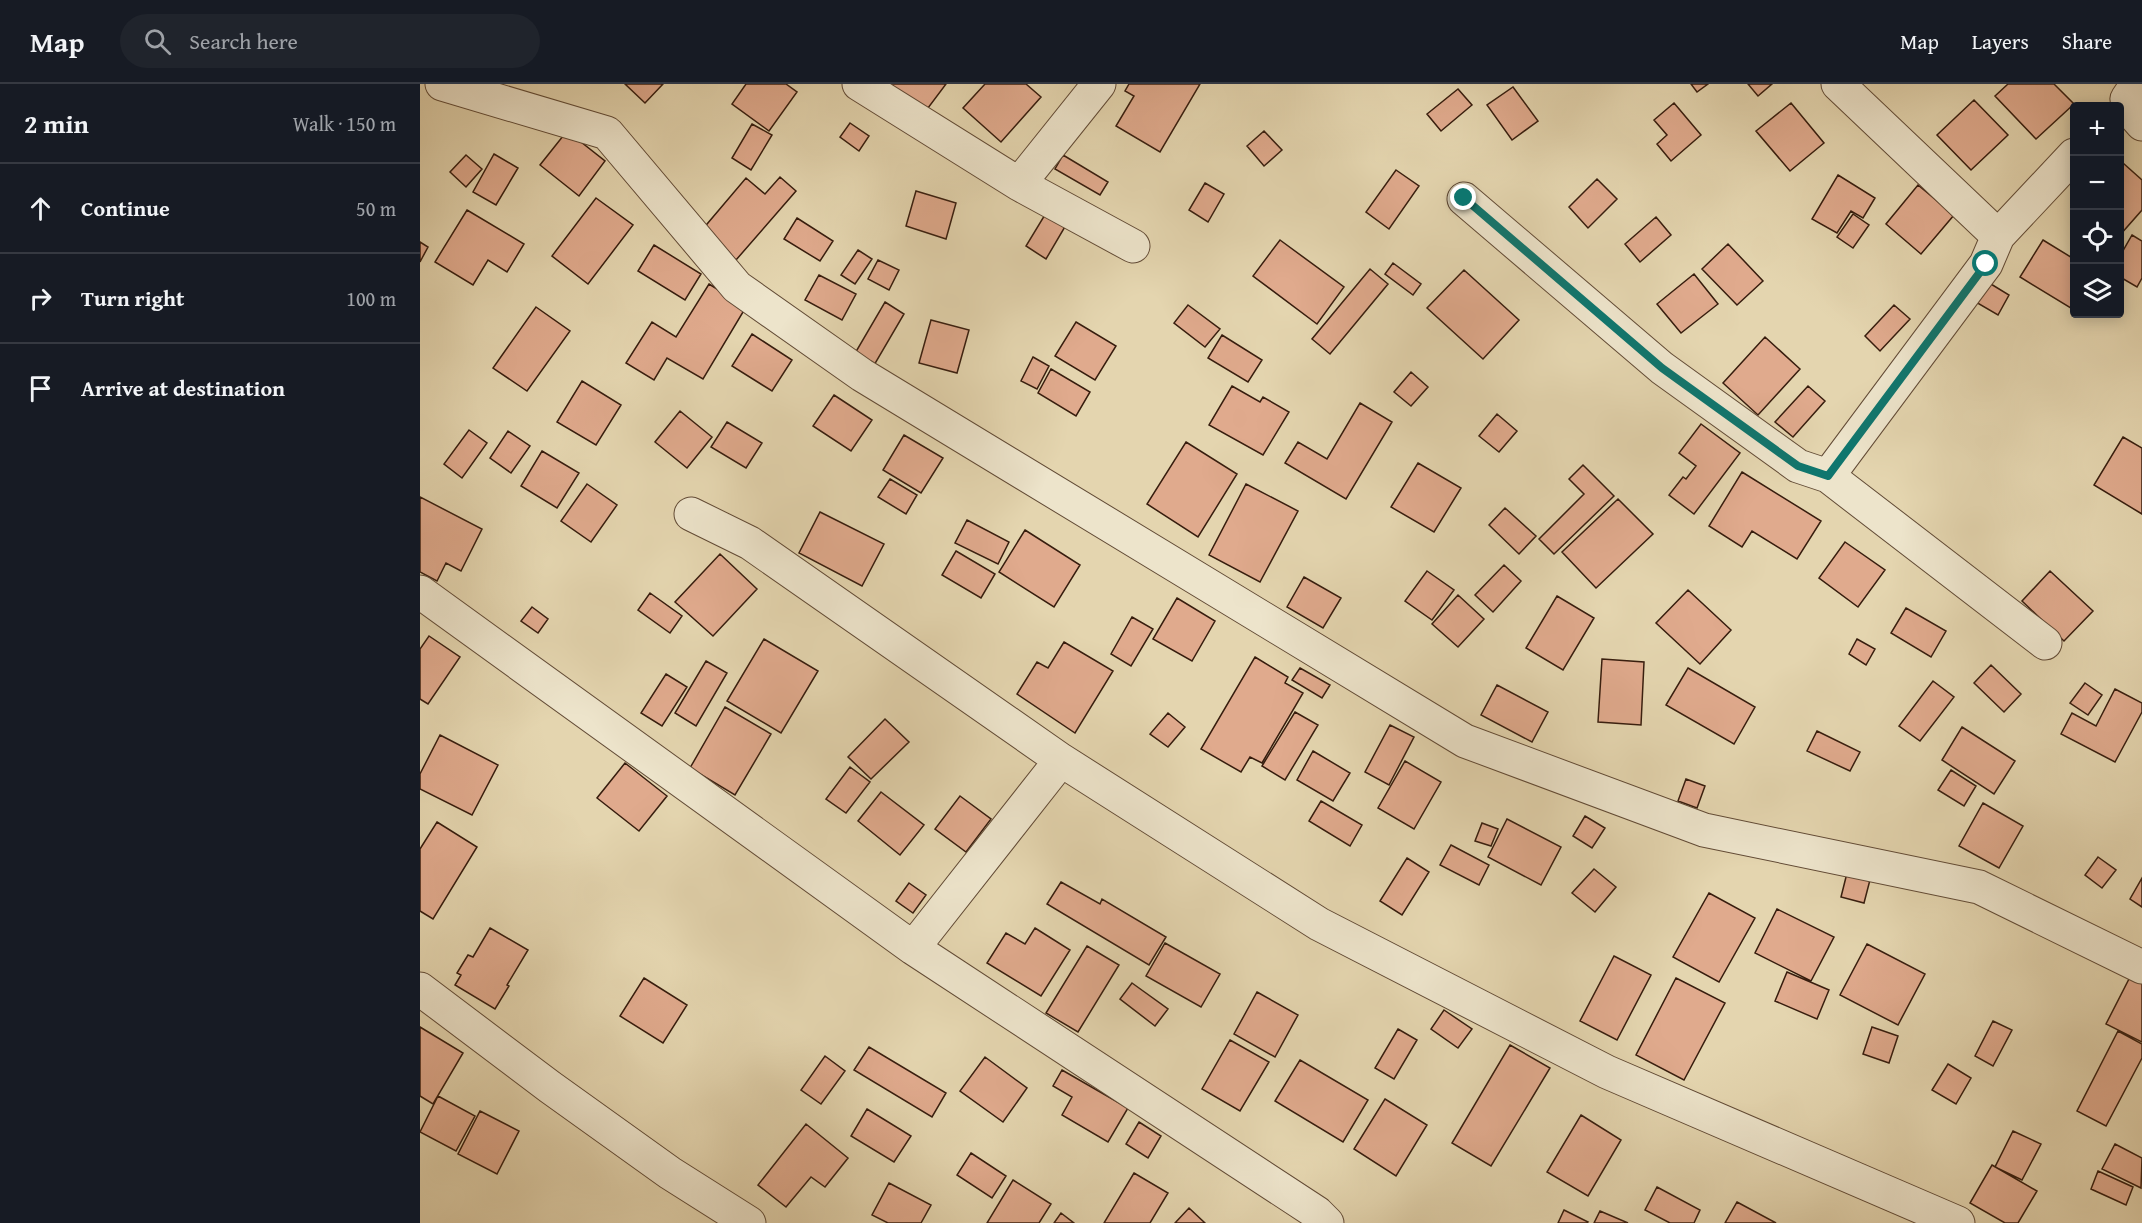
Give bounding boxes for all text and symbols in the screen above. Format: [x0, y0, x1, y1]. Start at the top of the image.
search box [120, 14, 540, 68]
text: Map [30, 21, 84, 62]
icon: search [141, 25, 174, 58]
text: Search here [189, 25, 298, 57]
text: Map [1900, 26, 1939, 57]
text: Layers [1972, 26, 2029, 57]
text: Share [2062, 26, 2112, 57]
map controls [2070, 102, 2124, 318]
button: + [2070, 102, 2124, 156]
text: 2 min [24, 104, 89, 143]
text: Walk · 150 m [293, 109, 396, 138]
button: − [2070, 156, 2124, 210]
route end [1450, 184, 1476, 210]
icon: ahead [24, 192, 57, 225]
text: Continue [81, 192, 170, 224]
text: 50 m [356, 194, 396, 223]
button: locate [2070, 210, 2124, 264]
route start [1972, 250, 1998, 276]
button: layers [2070, 264, 2124, 318]
icon: right [24, 282, 57, 315]
text: Turn right [81, 282, 184, 314]
text: 100 m [346, 284, 396, 313]
icon: arrive [24, 372, 57, 405]
text: Arrive at destination [81, 372, 285, 404]

